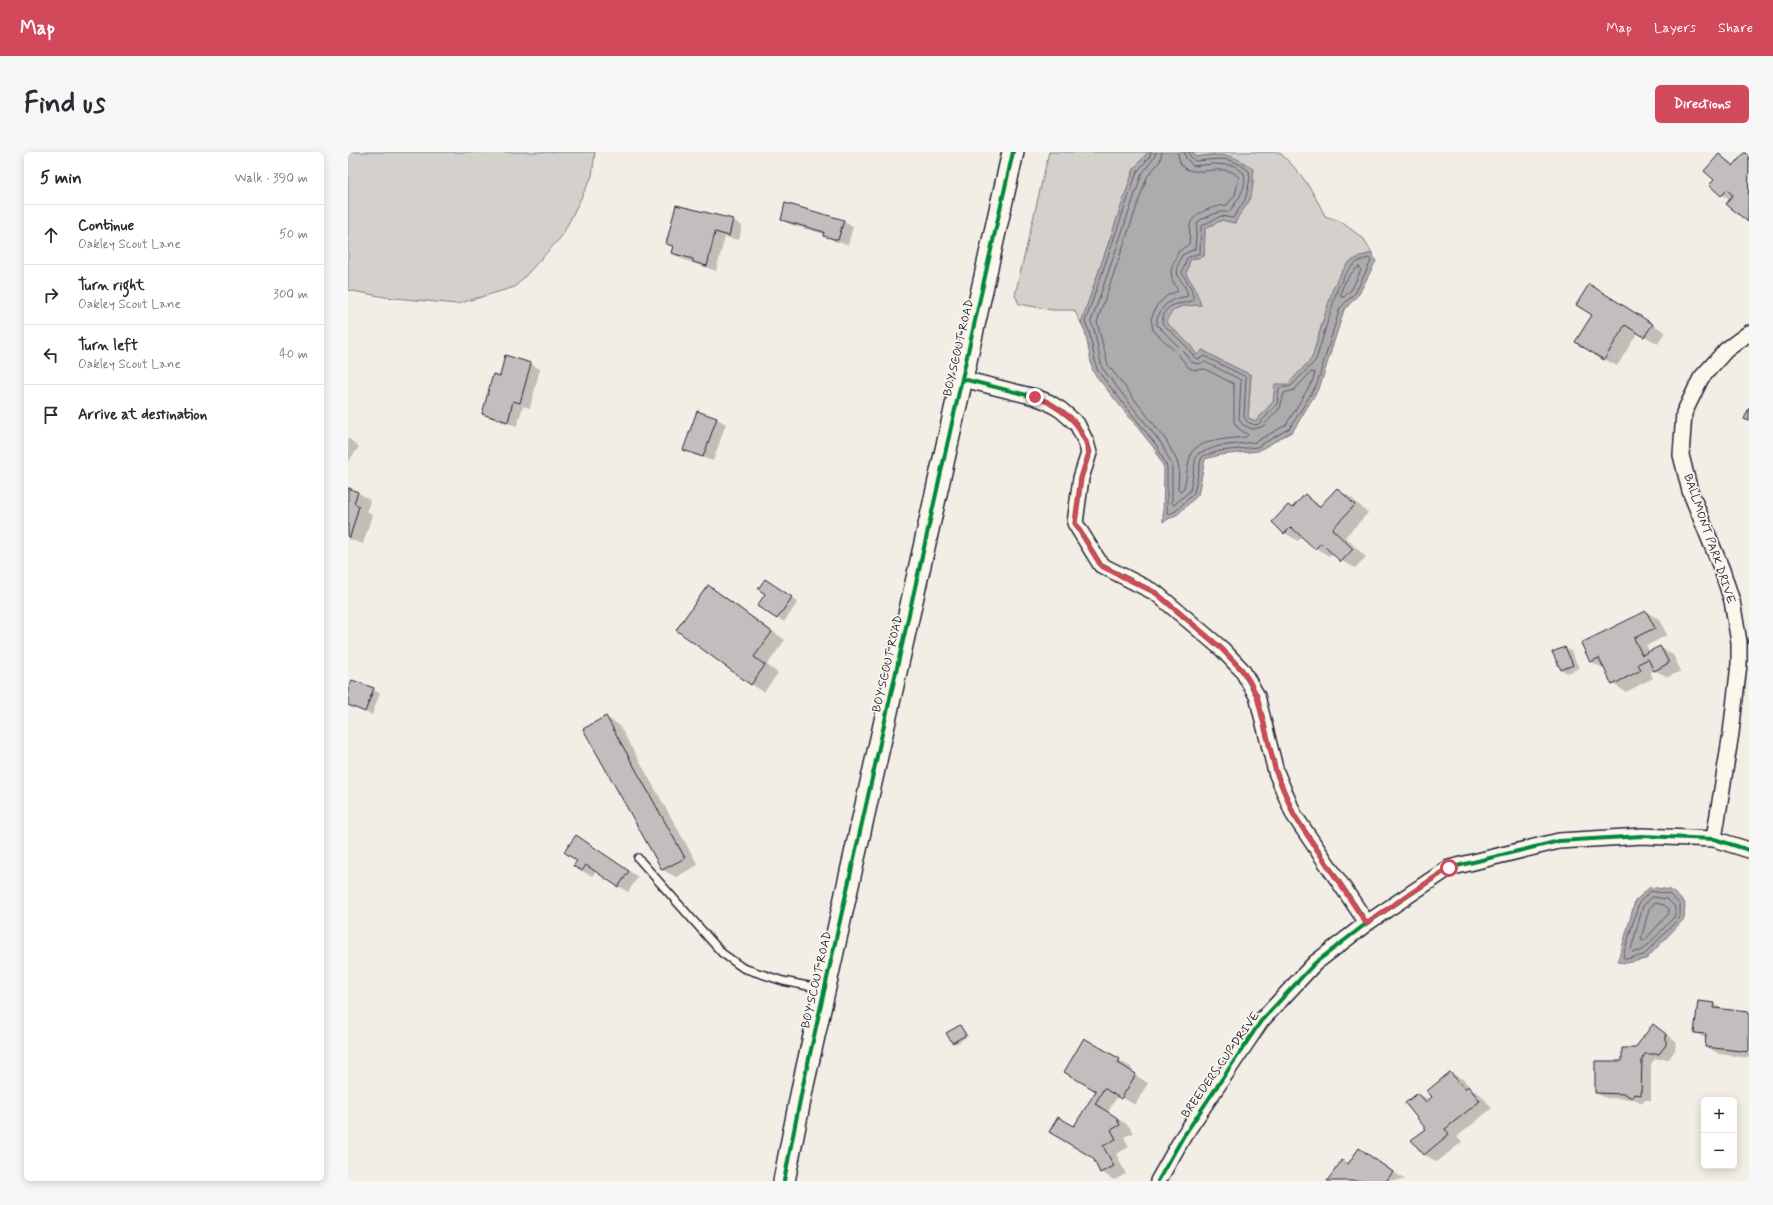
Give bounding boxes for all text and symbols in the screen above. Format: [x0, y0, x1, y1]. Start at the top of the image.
text: Map [20, 16, 55, 41]
text: Map [1606, 19, 1632, 37]
text: Layers [1654, 19, 1696, 37]
text: Share [1718, 19, 1753, 37]
button: Directions [1655, 85, 1749, 123]
text: Find us [24, 86, 105, 123]
text: 5 min [40, 167, 82, 189]
text: Walk · 390 m [235, 170, 308, 187]
text: Continue [78, 216, 134, 236]
icon: ahead [40, 224, 62, 246]
text: 50 m [279, 226, 308, 243]
text: Oakley Scout Lane [78, 236, 181, 253]
text: Turn right [78, 276, 145, 296]
icon: right [40, 284, 62, 306]
text: 300 m [273, 286, 308, 303]
text: Oakley Scout Lane [78, 296, 181, 313]
street label: BOY SCOUT ROAD [940, 298, 978, 398]
text: Turn left [78, 336, 138, 356]
icon: left [40, 344, 62, 366]
text: 40 m [279, 346, 308, 363]
text: Oakley Scout Lane [78, 356, 181, 373]
route end [1026, 388, 1044, 406]
icon: arrive [40, 404, 62, 426]
text: Arrive at destination [78, 405, 207, 425]
street label: BALLMONT PARK DRIVE [1679, 472, 1739, 607]
street label: BOY SCOUT ROAD [869, 614, 907, 714]
route start [1440, 859, 1458, 877]
street label: BOY SCOUT ROAD [798, 930, 836, 1030]
street label: BREEDERS CUP DRIVE [1178, 1008, 1264, 1121]
map controls [1701, 1097, 1737, 1169]
button: + [1701, 1097, 1737, 1133]
button: − [1701, 1133, 1737, 1169]

